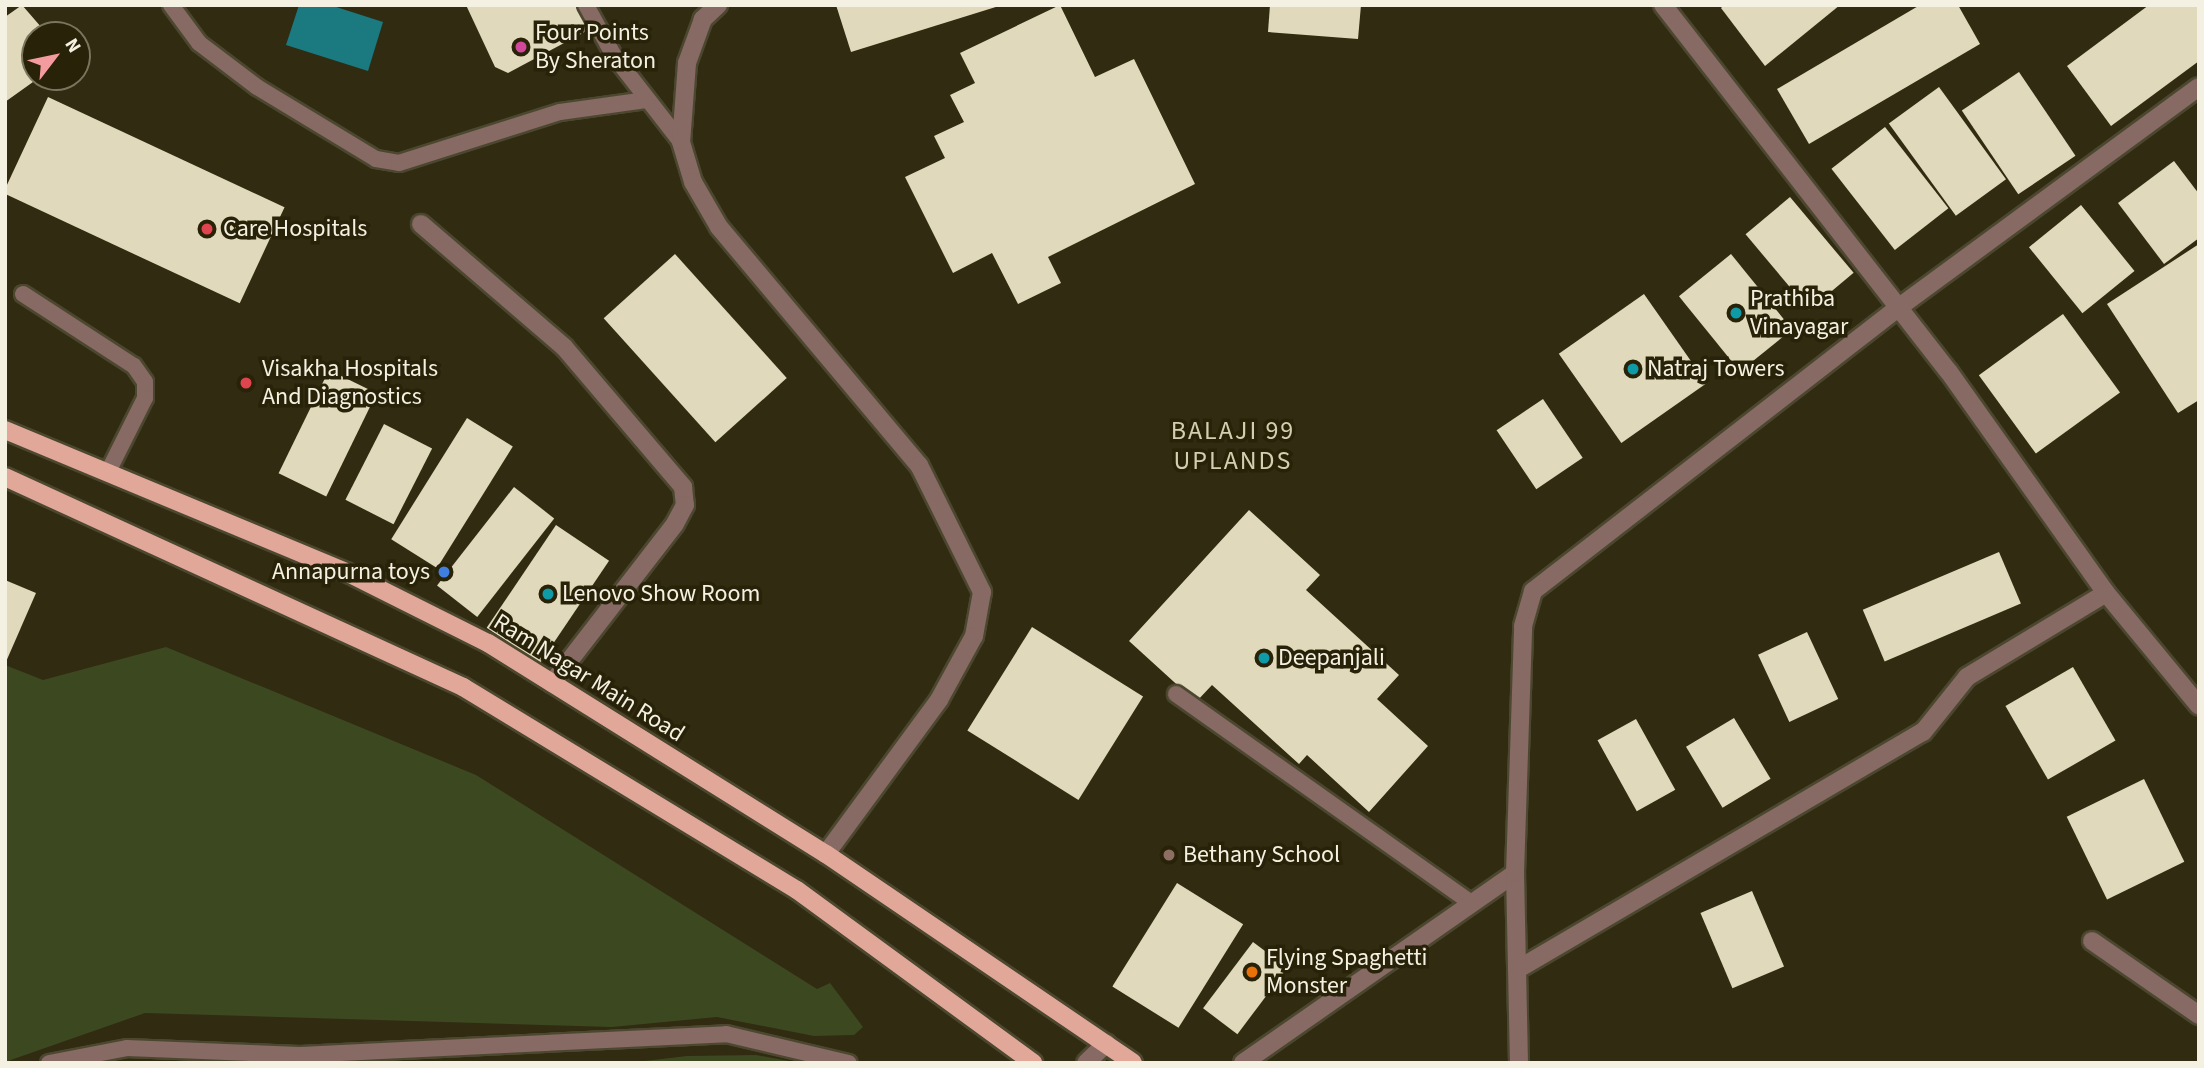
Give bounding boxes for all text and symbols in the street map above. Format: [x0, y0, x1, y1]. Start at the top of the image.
place label: Four Points By Sheraton [535, 19, 656, 75]
north arrow [21, 21, 91, 91]
text: N [58, 33, 87, 58]
marker: Four Points By Sheraton [513, 39, 529, 55]
place label: Care Hospitals [223, 215, 367, 243]
marker: Care Hospitals [197, 219, 217, 239]
place label: Prathiba Vinayagar [1750, 285, 1848, 341]
marker: Prathiba Vinayagar [1728, 305, 1744, 321]
place label: Visakha Hospitals And Diagnostics [262, 355, 438, 411]
place label: Natraj Towers [1647, 355, 1785, 383]
marker: Natraj Towers [1625, 361, 1641, 377]
marker: Visakha Hospitals And Diagnostics [236, 373, 256, 393]
district label: BALAJI 99 UPLANDS [1172, 415, 1294, 476]
place label: Annapurna toys [272, 558, 430, 586]
marker: Annapurna toys [436, 564, 452, 580]
place label: Lenovo Show Room [562, 580, 760, 608]
marker: Lenovo Show Room [540, 586, 556, 602]
street label: Ram Nagar Main Road [488, 608, 690, 748]
place label: Deepanjali [1278, 644, 1385, 672]
marker: Deepanjali [1256, 650, 1272, 666]
place label: Bethany School [1183, 841, 1340, 869]
marker: Bethany School [1161, 847, 1177, 863]
place label: Flying Spaghetti Monster [1266, 944, 1427, 1000]
marker: Flying Spaghetti Monster [1244, 964, 1260, 980]

